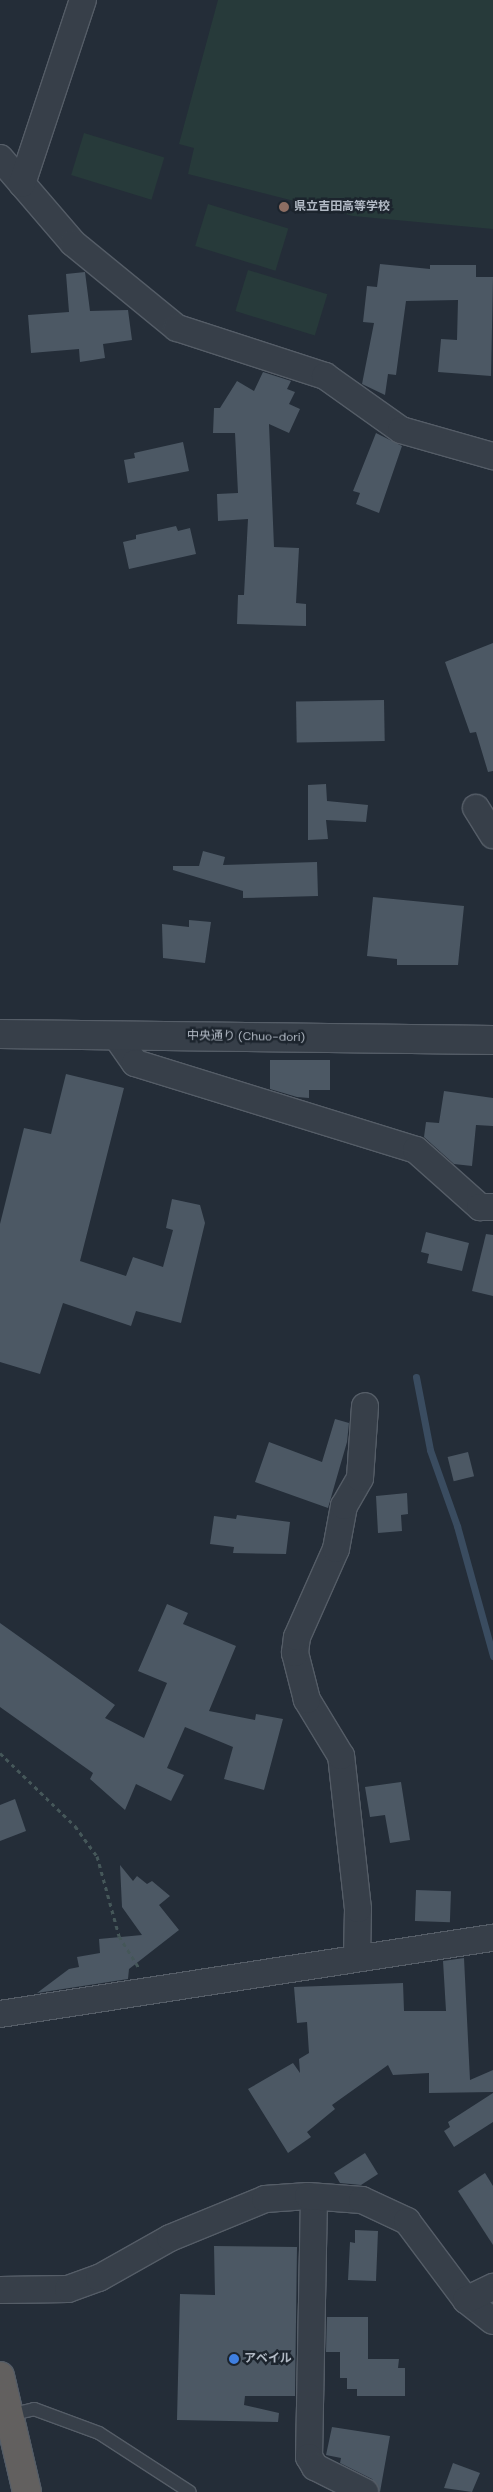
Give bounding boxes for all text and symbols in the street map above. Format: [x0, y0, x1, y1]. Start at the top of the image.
place label: 県立吉田高等学校 [294, 200, 390, 214]
marker: 県立吉田高等学校 [278, 201, 290, 213]
street label: 中央通り (Chuo-dori) [187, 1029, 305, 1045]
place label: アベイル [244, 2352, 292, 2366]
marker: アベイル [228, 2353, 240, 2365]

